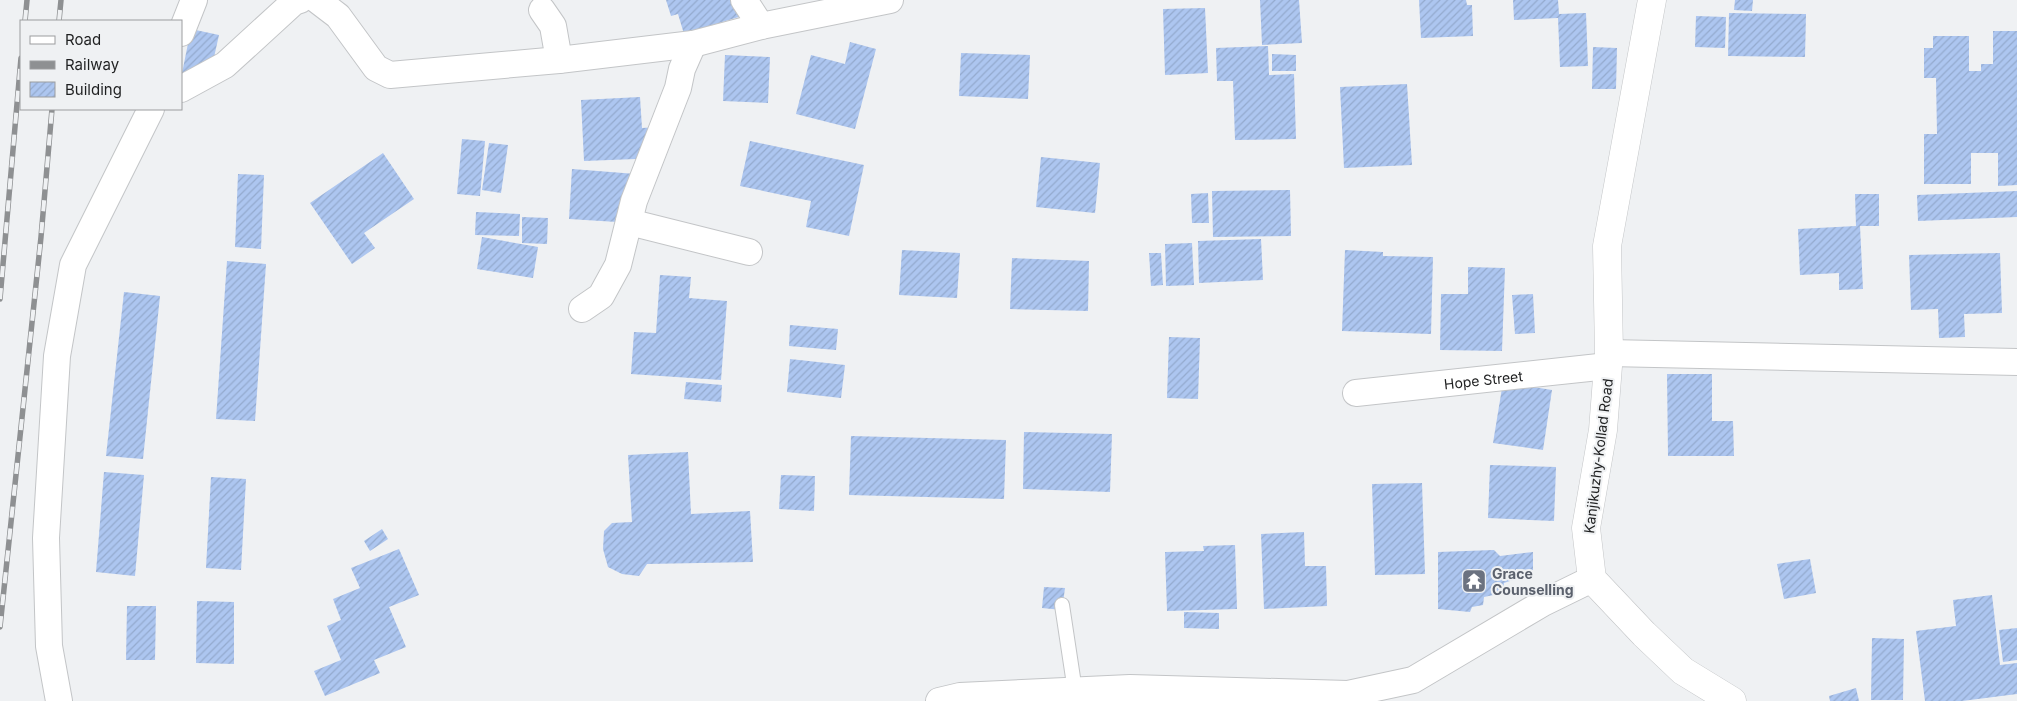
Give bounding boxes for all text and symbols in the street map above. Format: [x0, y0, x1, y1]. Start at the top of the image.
legend [20, 20, 182, 110]
text: Road [65, 30, 101, 49]
text: Railway [65, 55, 120, 74]
text: Building [65, 80, 122, 99]
street label: Hope Street [1443, 367, 1524, 392]
street label: Kanjikuzhy-Kollad Road [1580, 378, 1616, 534]
place label: Grace Counselling [1492, 565, 1574, 598]
temple icon: Grace Counselling [1461, 568, 1487, 594]

